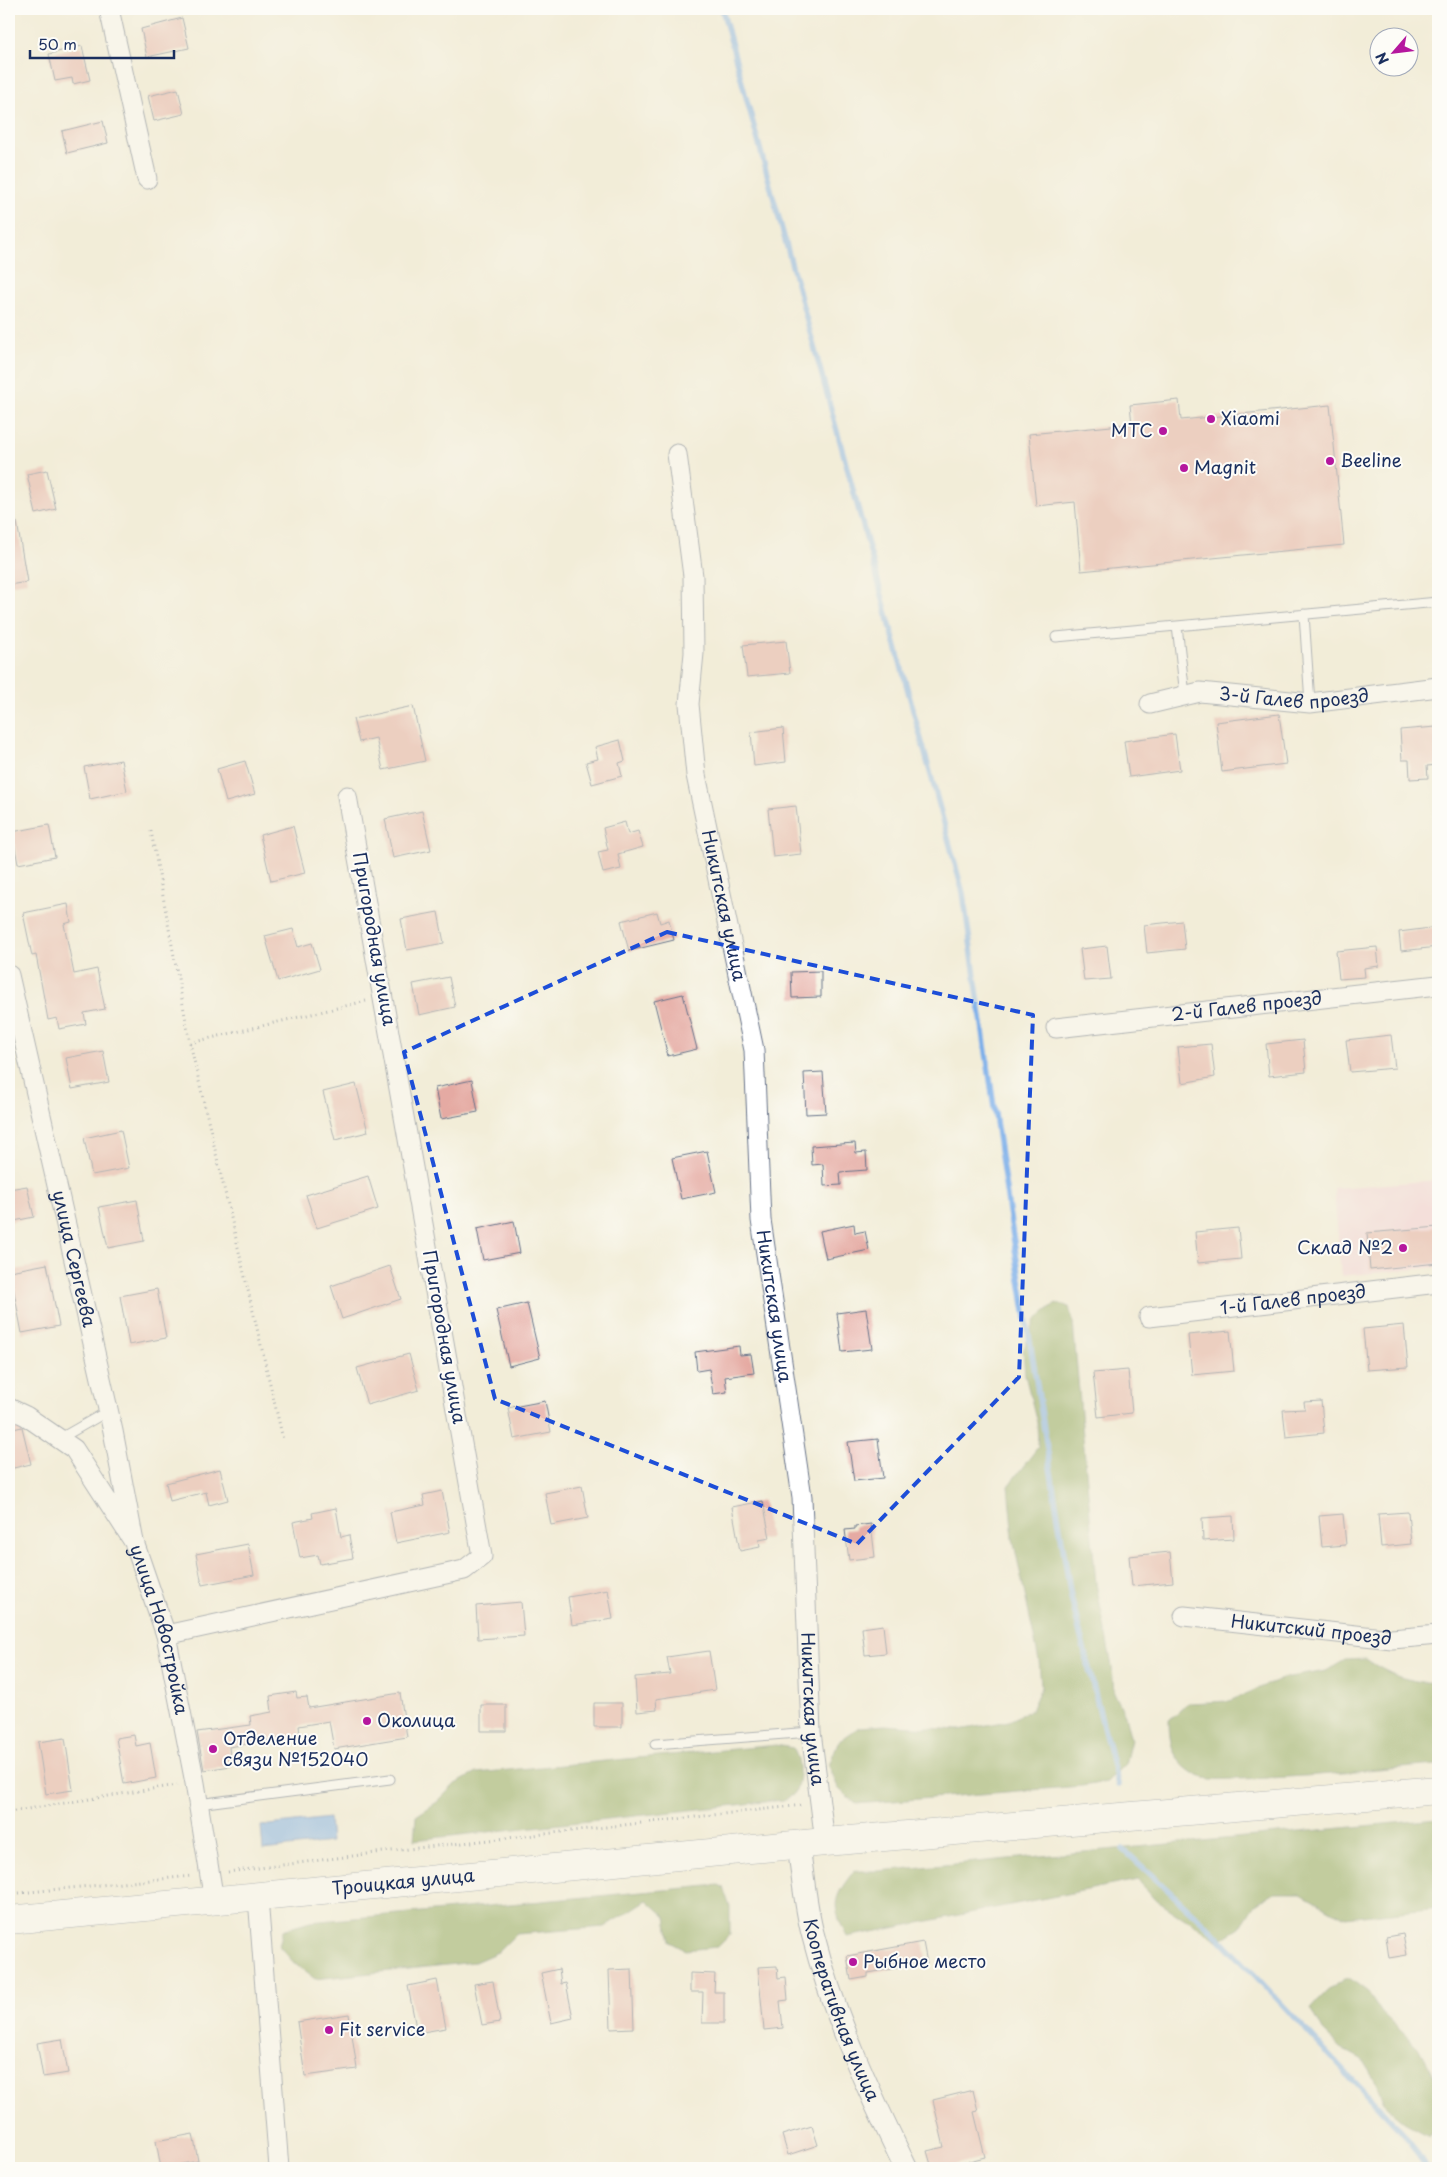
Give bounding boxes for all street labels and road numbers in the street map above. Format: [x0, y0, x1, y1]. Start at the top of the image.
street label: 3-й Галев проезд [1218, 679, 1371, 715]
street label: Никитская улица [696, 827, 754, 984]
street label: Пригородная улица [347, 850, 404, 1028]
street label: 2-й Галев проезд [1170, 983, 1323, 1027]
street label: улица Сергеева [46, 1187, 104, 1330]
street label: Никитская улица [751, 1228, 800, 1385]
street label: Пригородная улица [417, 1248, 474, 1426]
street label: 1-й Галев проезд [1218, 1277, 1367, 1321]
street label: улица Новостройка [124, 1540, 196, 1717]
street label: Никитский проезд [1230, 1606, 1393, 1651]
street label: Никитская улица [795, 1632, 833, 1788]
street label: Троицкая улица [331, 1861, 476, 1901]
street label: Кооперативная улица [797, 1915, 888, 2106]

